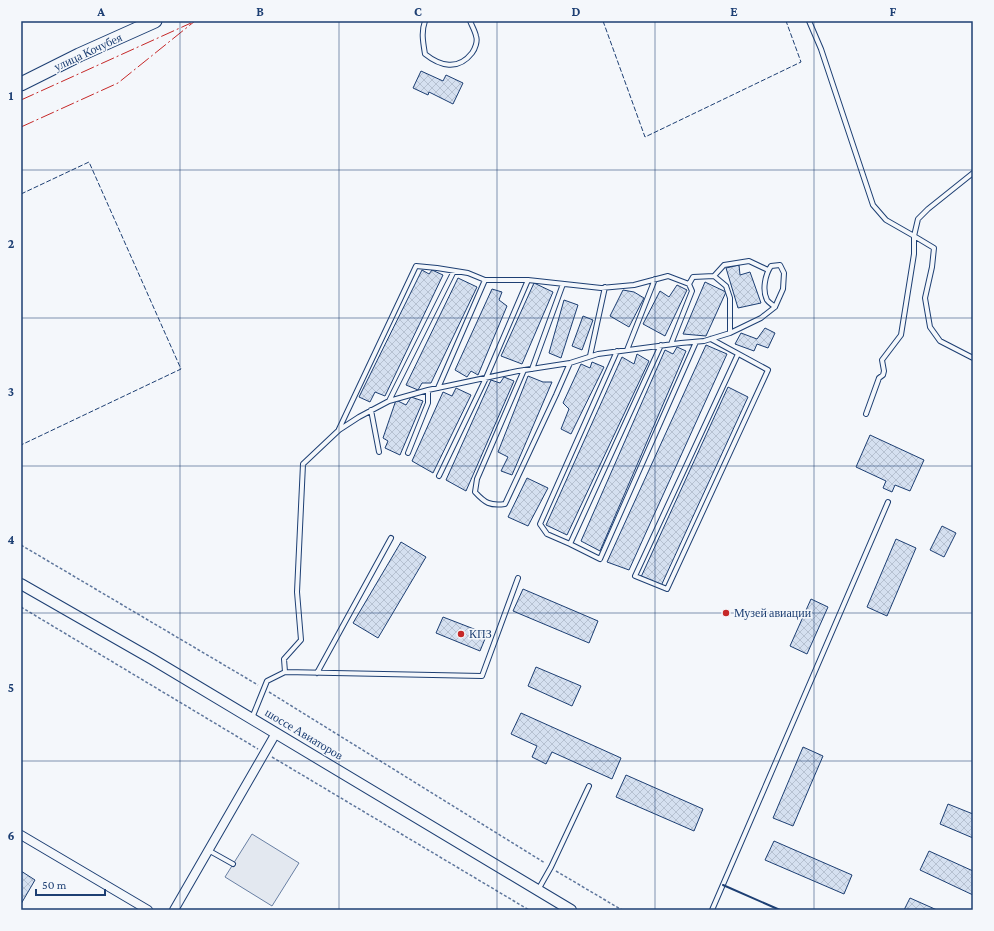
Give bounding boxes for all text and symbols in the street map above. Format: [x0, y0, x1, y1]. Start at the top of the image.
text: A [96, 4, 105, 19]
text: B [256, 4, 264, 19]
text: C [414, 4, 422, 19]
text: D [572, 4, 581, 19]
text: E [730, 4, 738, 19]
text: F [890, 4, 897, 19]
street label: улица Кочубея [52, 30, 125, 74]
text: 1 [9, 88, 14, 103]
text: 2 [8, 236, 15, 251]
text: 3 [8, 384, 14, 399]
text: 4 [7, 532, 15, 547]
place label: Музей авиации [734, 606, 812, 620]
marker: Музей авиации [721, 608, 731, 618]
place label: КПЗ [469, 627, 492, 641]
marker: КПЗ [456, 629, 466, 639]
text: 5 [8, 680, 14, 695]
street label: шоссе Авиаторов [262, 705, 346, 763]
text: 6 [7, 828, 15, 843]
scale bar [36, 871, 105, 897]
text: 50 m [42, 878, 67, 892]

